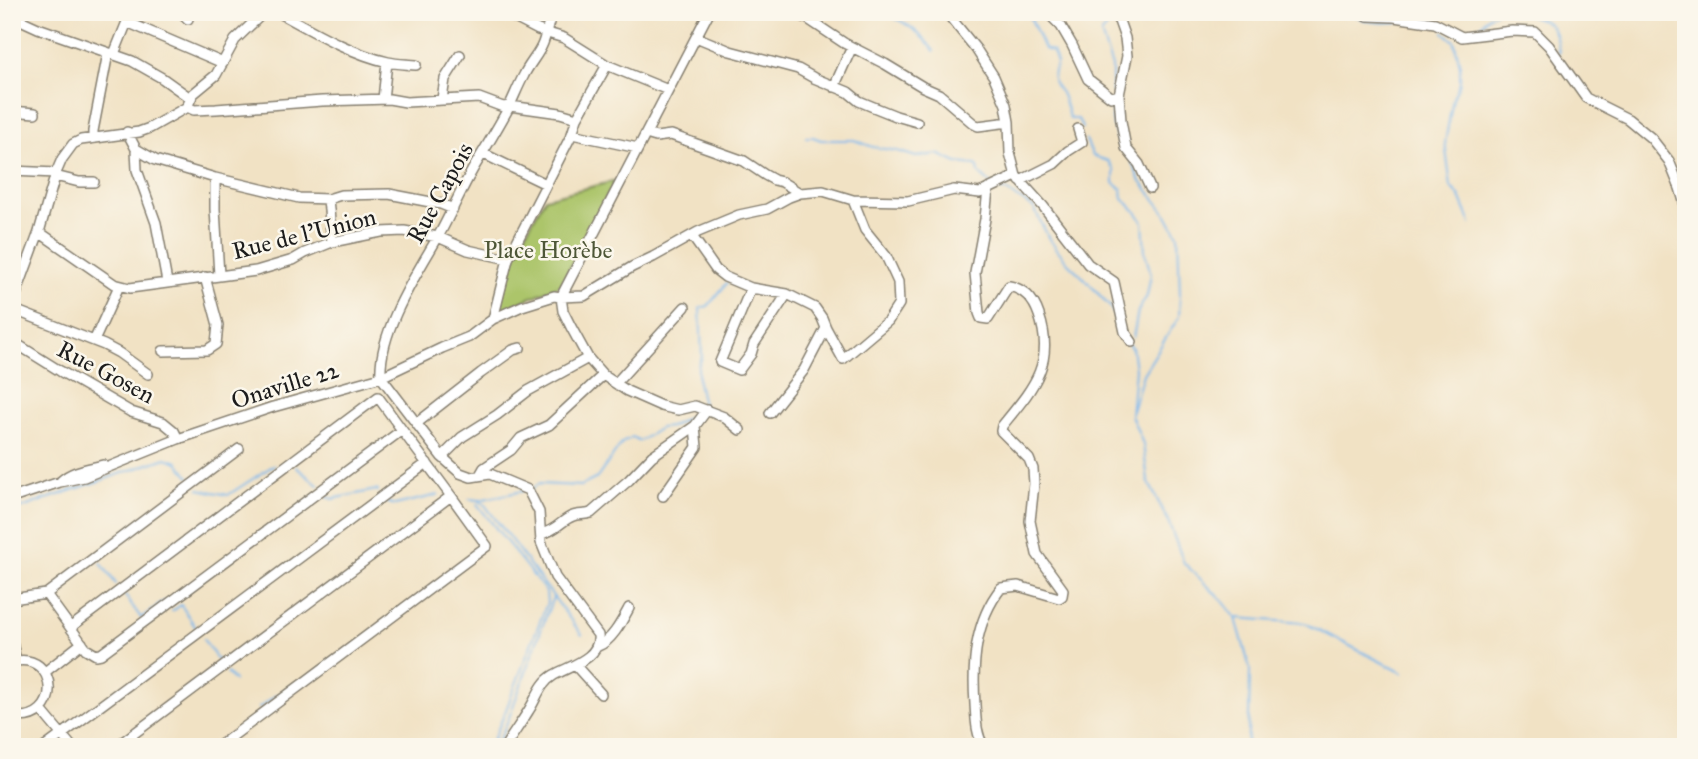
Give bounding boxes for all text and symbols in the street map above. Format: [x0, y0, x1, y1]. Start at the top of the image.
street label: Rue Capois [400, 137, 480, 249]
street label: Rue de l'Union [229, 202, 379, 266]
park label: Place Horèbe [484, 235, 612, 265]
street label: Rue Gosen [52, 334, 160, 410]
street label: Onaville 22 [228, 354, 343, 416]

